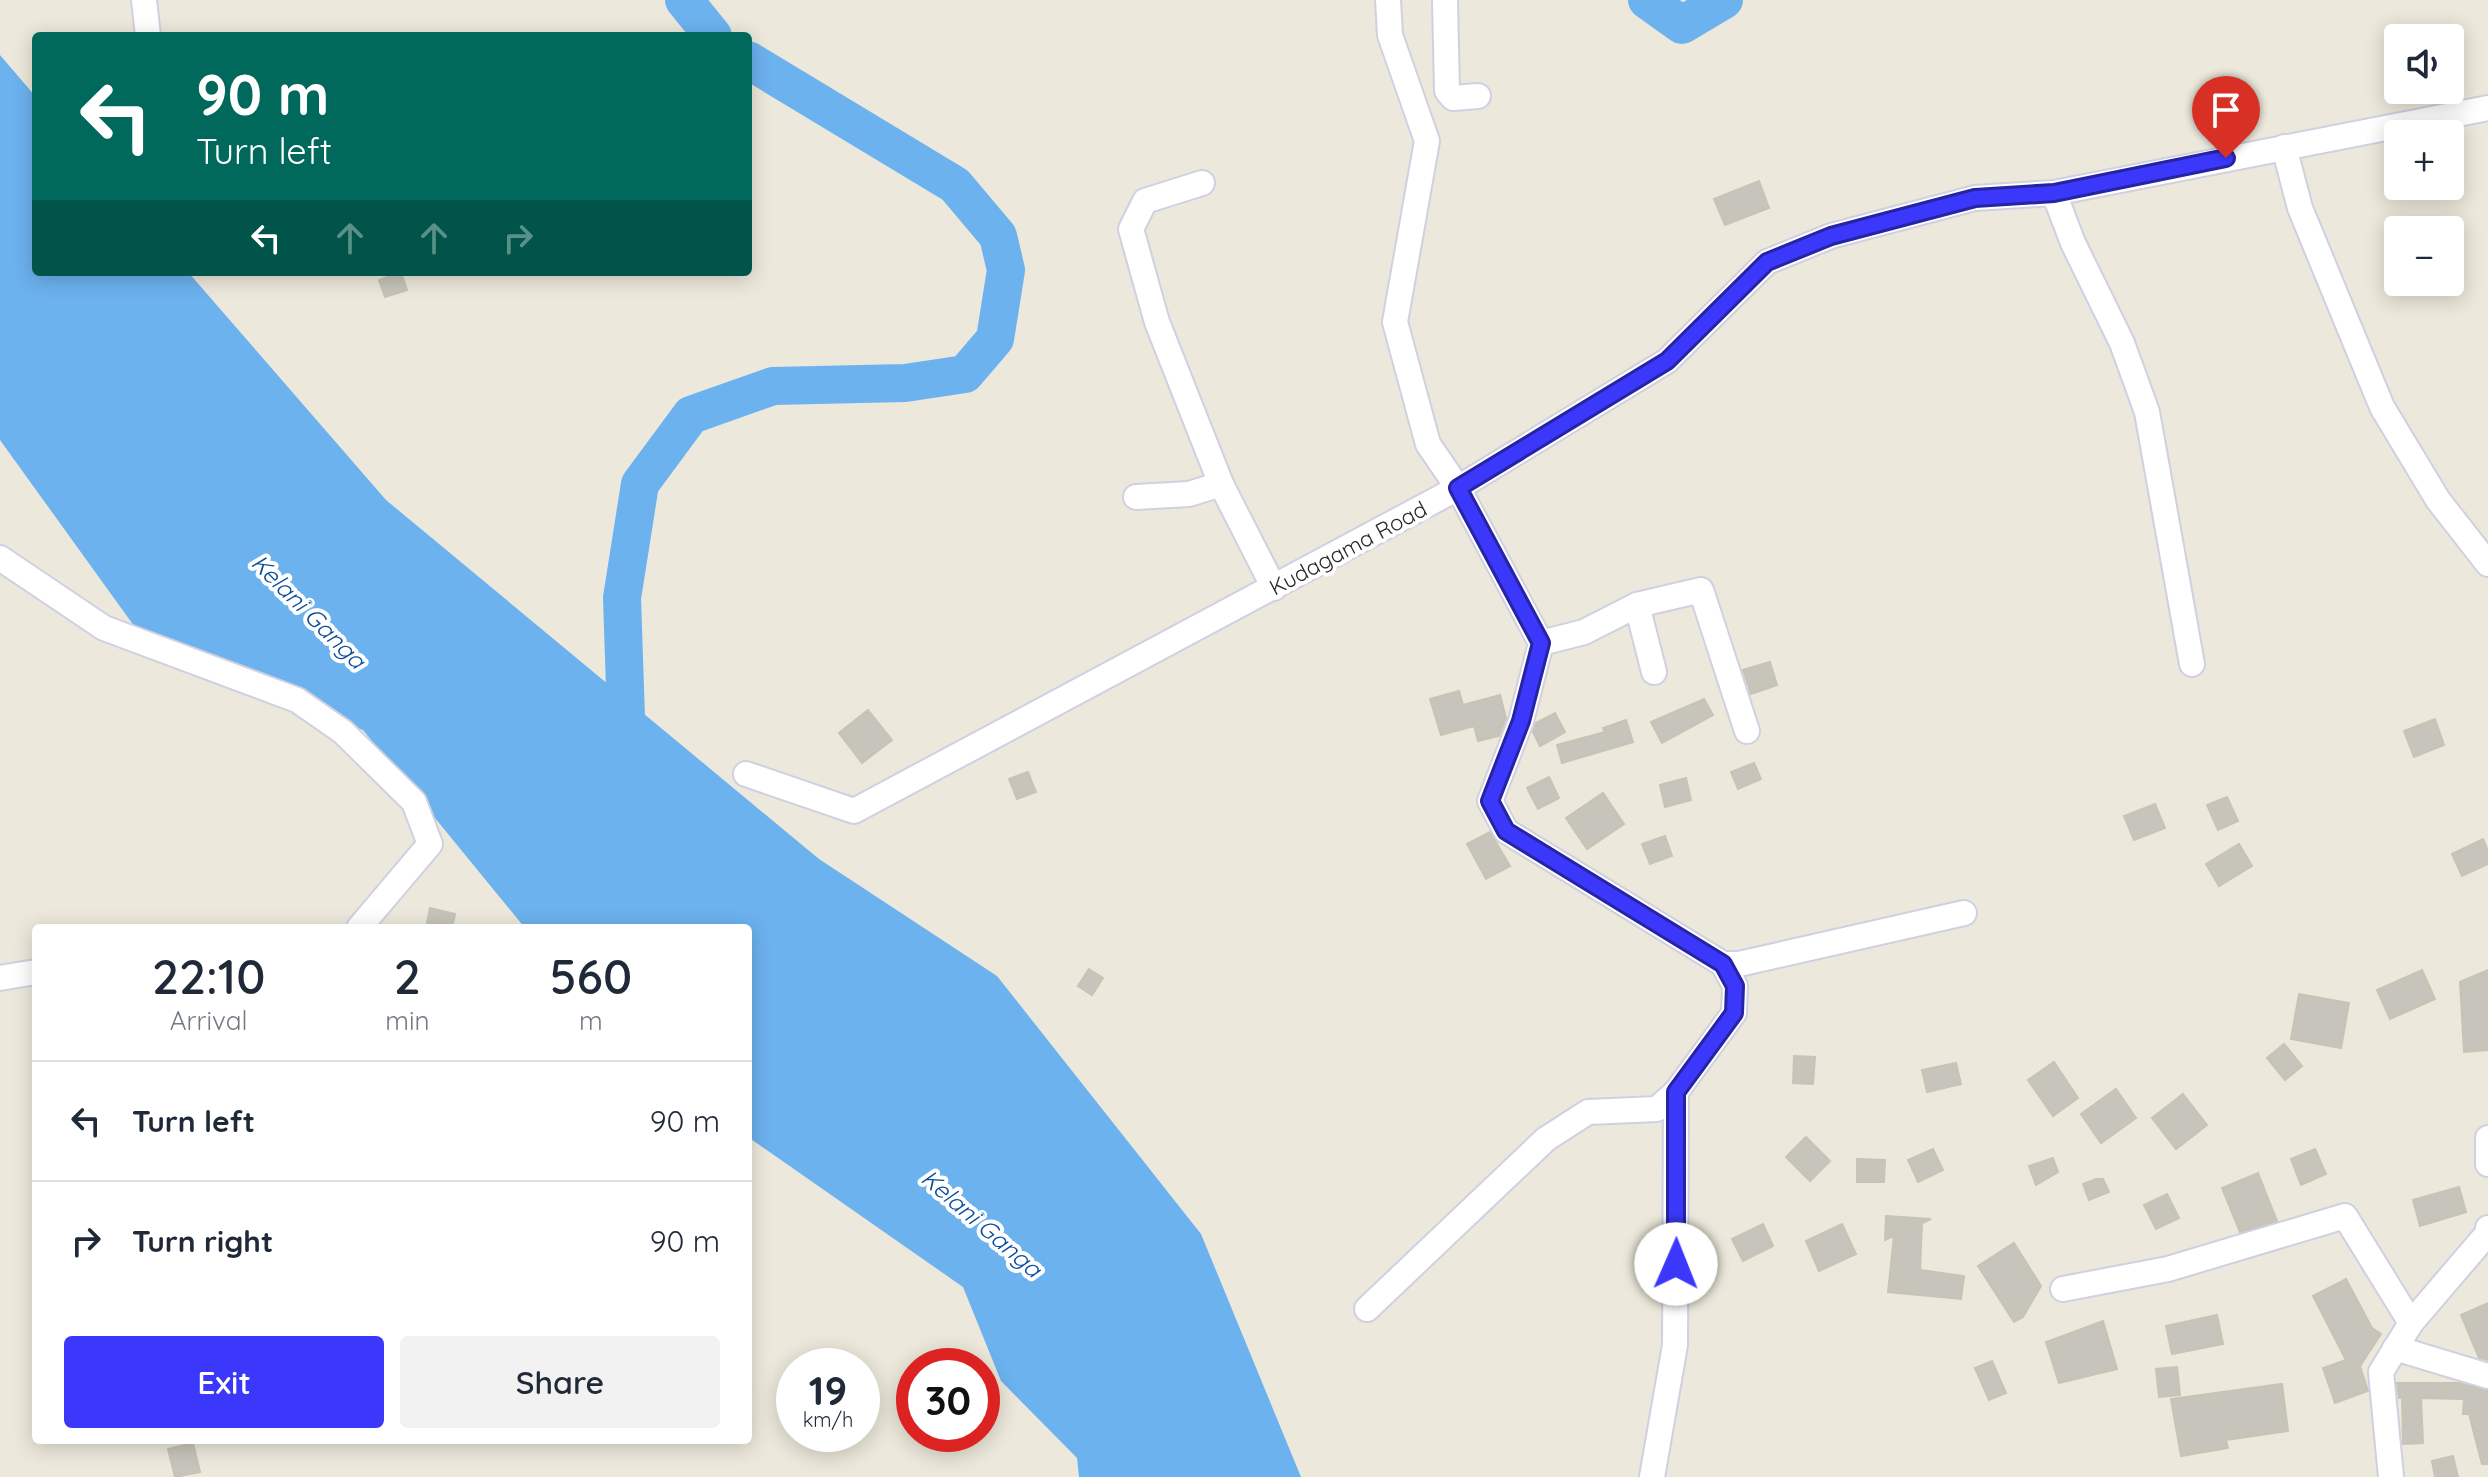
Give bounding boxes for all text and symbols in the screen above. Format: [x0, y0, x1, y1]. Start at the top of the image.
map controls [2384, 24, 2464, 296]
button: sound [2384, 24, 2464, 104]
text: 90 m [196, 59, 330, 129]
icon: left [64, 64, 168, 168]
pin [2192, 76, 2260, 158]
icon: arrive [2204, 88, 2248, 132]
button: + [2384, 120, 2464, 200]
text: Turn left [196, 128, 332, 173]
icon: left [244, 216, 288, 260]
icon: ahead [328, 216, 372, 260]
icon: ahead [412, 216, 456, 260]
icon: right [496, 216, 540, 260]
button: − [2384, 216, 2464, 296]
street label: Kudagama Road [1264, 495, 1432, 601]
water label: Kelani Ganga [245, 547, 374, 676]
text: 22:10 [152, 946, 265, 1006]
text: 2 [394, 946, 421, 1006]
text: 560 [549, 946, 632, 1006]
text: Arrival [170, 1004, 248, 1037]
text: min [385, 1004, 430, 1037]
text: m [579, 1004, 603, 1037]
icon: left [64, 1099, 108, 1143]
text: Turn left [132, 1102, 255, 1140]
text: 90 m [650, 1102, 720, 1140]
water label: Kelani Ganga [916, 1163, 1049, 1284]
icon: right [64, 1219, 108, 1263]
text: Turn right [132, 1222, 273, 1260]
text: 90 m [650, 1222, 720, 1260]
position arrow [1634, 1222, 1718, 1306]
button: Exit [64, 1336, 384, 1428]
button: Share [400, 1336, 720, 1428]
speed limit sign: 30 [896, 1348, 1000, 1452]
text: 19 [809, 1365, 847, 1415]
text: km/h [803, 1407, 853, 1432]

